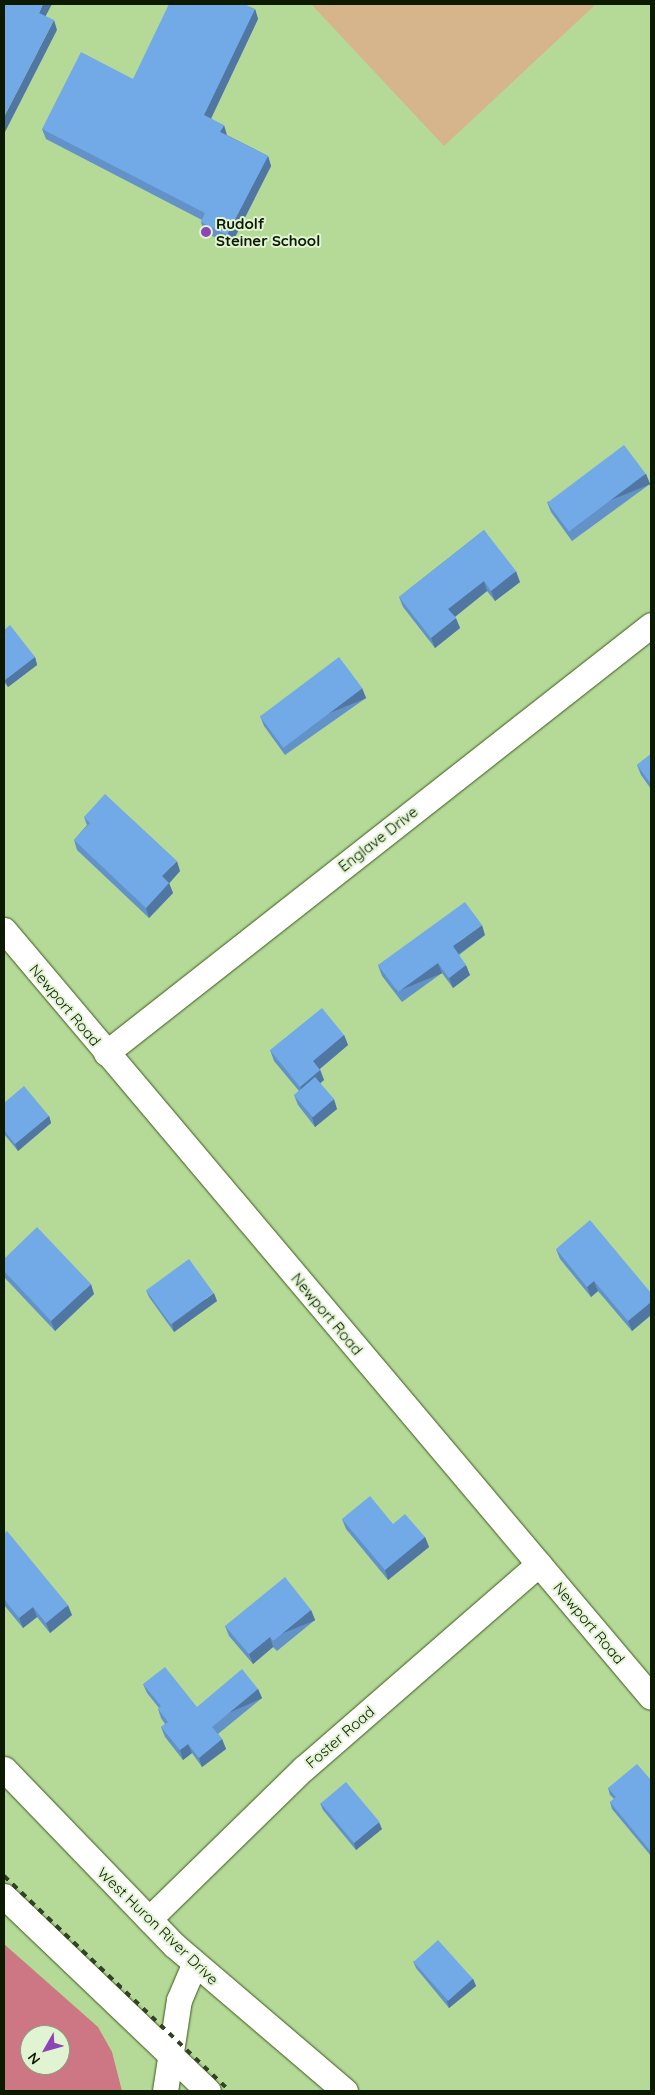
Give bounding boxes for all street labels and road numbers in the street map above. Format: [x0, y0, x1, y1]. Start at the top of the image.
street label: Englave Drive [335, 803, 421, 875]
street label: Newport Road [26, 961, 104, 1049]
street label: Newport Road [288, 1270, 366, 1358]
street label: Newport Road [550, 1579, 628, 1667]
street label: Foster Road [302, 1702, 378, 1772]
street label: West Huron River Drive [94, 1864, 222, 1988]

